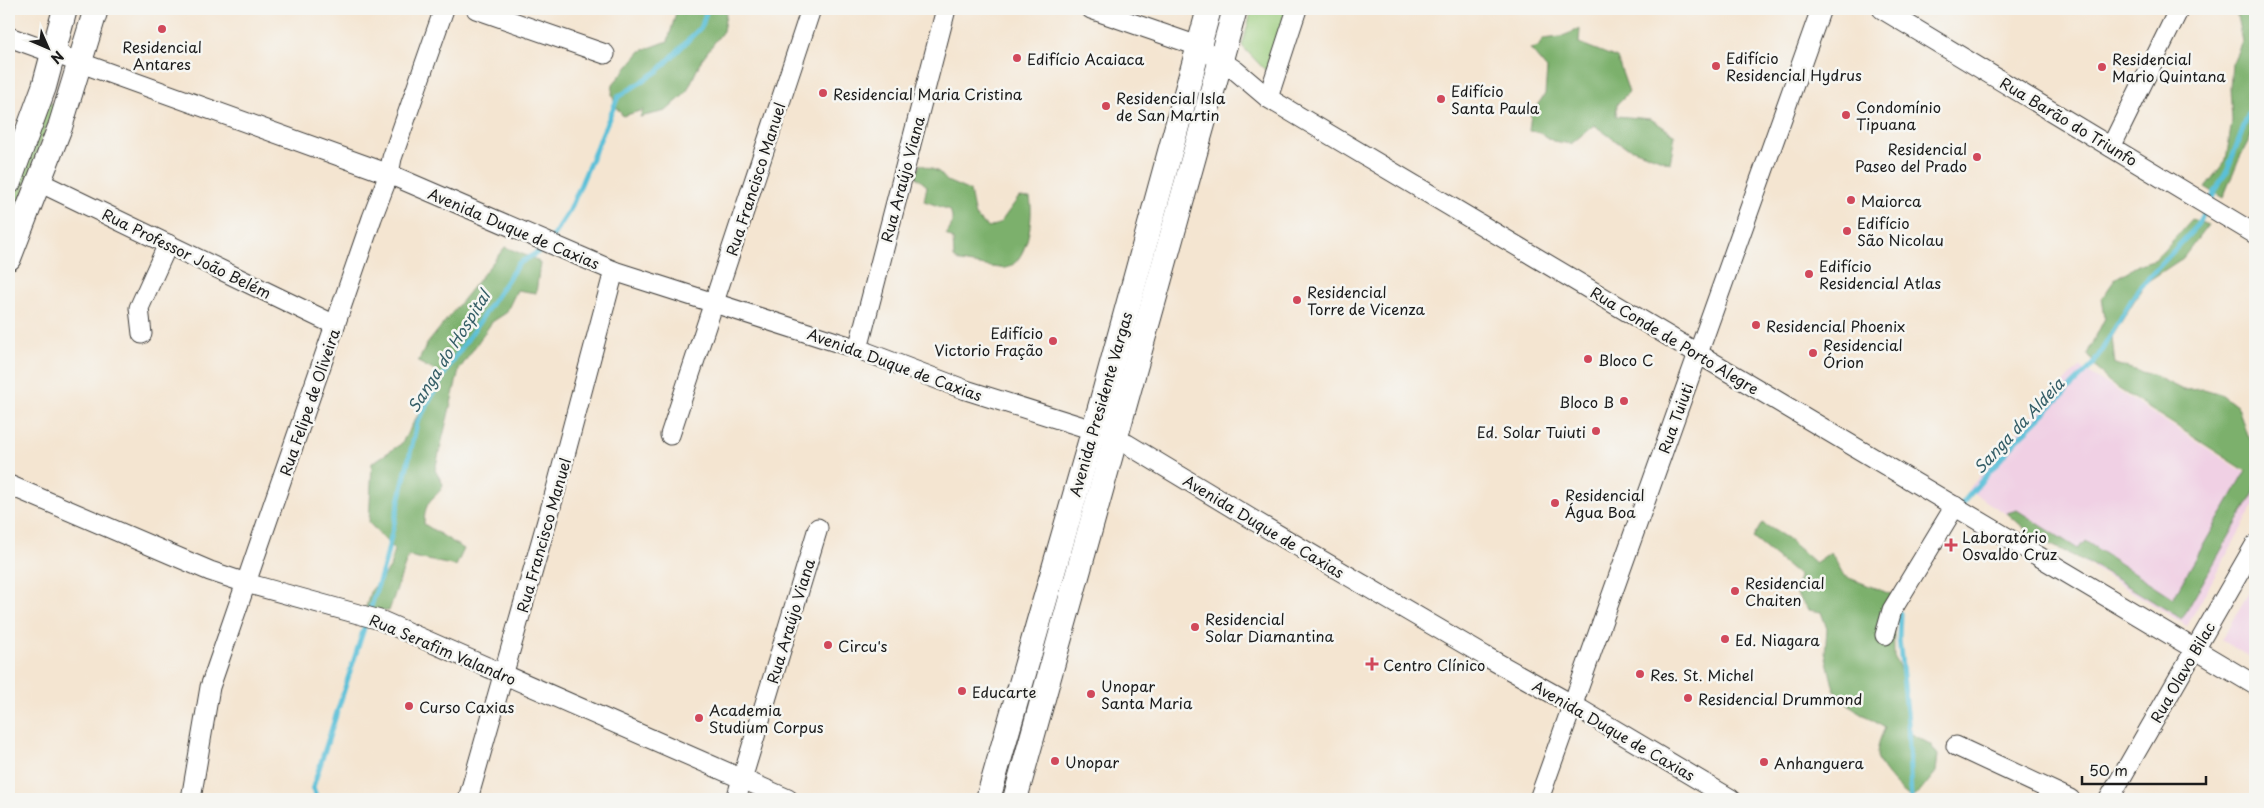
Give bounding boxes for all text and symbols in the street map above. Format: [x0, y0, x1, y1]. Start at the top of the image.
north arrow [22, 22, 72, 72]
marker: Residencial Antares [156, 23, 168, 35]
place label: Residencial Antares [122, 35, 202, 75]
text: N [46, 46, 69, 69]
place label: Edifício Residencial Hydrus [1726, 46, 1862, 86]
place label: Edifício Acaiaca [1027, 47, 1144, 70]
place label: Residencial Mario Quintana [2112, 47, 2226, 87]
marker: Edifício Acaiaca [1011, 52, 1023, 64]
marker: Edifício Residencial Hydrus [1710, 60, 1722, 72]
marker: Residencial Mario Quintana [2096, 61, 2108, 73]
street label: Rua Barão do Triunfo [1996, 71, 2142, 171]
place label: Edifício Santa Paula [1451, 79, 1540, 119]
place label: Residencial Maria Cristina [833, 82, 1023, 105]
place label: Residencial Isla de San Martin [1116, 86, 1226, 126]
marker: Residencial Maria Cristina [817, 87, 829, 99]
marker: Edifício Santa Paula [1435, 93, 1447, 105]
place label: Condomínio Tipuana [1856, 95, 1941, 135]
street label: Rua Francisco Manuel [719, 99, 791, 259]
marker: Residencial Isla de San Martin [1100, 100, 1112, 112]
marker: Condomínio Tipuana [1840, 109, 1852, 121]
street label: Rua Araújo Viana [874, 113, 930, 244]
place label: Residencial Paseo del Prado [1855, 137, 1967, 177]
marker: Residencial Paseo del Prado [1971, 151, 1983, 163]
street label: Avenida Duque de Caxias [425, 181, 603, 275]
place label: Maiorca [1861, 189, 1922, 212]
marker: Maiorca [1845, 194, 1857, 206]
street label: Rua Professor João Belém [98, 202, 276, 304]
place label: Edifício São Nicolau [1857, 211, 1944, 251]
marker: Edifício São Nicolau [1841, 225, 1853, 237]
place label: Edifício Residencial Atlas [1819, 254, 1941, 294]
marker: Edifício Residencial Atlas [1803, 268, 1815, 280]
place label: Residencial Torre de Vicenza [1307, 280, 1425, 320]
street label: Rua Conde de Porto Alegre [1586, 280, 1764, 400]
water label: Sanga do Hospital [401, 283, 497, 417]
marker: Residencial Torre de Vicenza [1291, 294, 1303, 306]
street label: Avenida Presidente Vargas [1063, 309, 1137, 499]
place label: Residencial Phoenix [1766, 314, 1905, 337]
marker: Residencial Phoenix [1750, 319, 1762, 331]
place label: Edifício Victorio Fração [934, 321, 1043, 361]
street label: Avenida Duque de Caxias [804, 322, 986, 406]
street label: Rua Felipe de Oliveira [273, 325, 345, 479]
place label: Residencial Órion [1823, 333, 1903, 373]
marker: Edifício Victorio Fração [1047, 335, 1059, 347]
marker: Residencial Órion [1807, 347, 1819, 359]
place label: Bloco C [1598, 348, 1654, 371]
marker: Bloco C [1582, 353, 1594, 365]
water label: Sanga da Aldeia [1967, 371, 2070, 478]
street label: Rua Tuiuti [1652, 379, 1698, 457]
place label: Bloco B [1559, 390, 1614, 413]
marker: Bloco B [1618, 395, 1630, 407]
place label: Ed. Solar Tuiuti [1477, 420, 1586, 443]
marker: Ed. Solar Tuiuti [1590, 425, 1602, 437]
street label: Rua Francisco Manuel [510, 455, 576, 615]
street label: Avenida Duque de Caxias [1179, 469, 1349, 583]
place label: Residencial Água Boa [1565, 483, 1645, 523]
marker: Residencial Água Boa [1549, 497, 1561, 509]
place label: Laboratório Osvaldo Cruz [1962, 525, 2057, 565]
marker: Laboratório Osvaldo Cruz [1944, 538, 1958, 552]
street label: Rua Araújo Viana [760, 555, 820, 686]
place label: Residencial Chaiten [1745, 571, 1825, 611]
marker: Residencial Chaiten [1729, 585, 1741, 597]
place label: Residencial Solar Diamantina [1205, 607, 1335, 647]
street label: Rua Serafim Valandro [366, 608, 520, 690]
street label: Rua Olavo Bilac [2144, 617, 2220, 727]
marker: Residencial Solar Diamantina [1189, 621, 1201, 633]
place label: Ed. Niagara [1735, 628, 1820, 651]
marker: Ed. Niagara [1719, 633, 1731, 645]
place label: Circu's [838, 634, 888, 657]
marker: Circu's [822, 639, 834, 651]
place label: Centro Clínico [1383, 653, 1485, 676]
marker: Centro Clínico [1365, 657, 1379, 671]
place label: Res. St. Michel [1650, 663, 1754, 686]
marker: Res. St. Michel [1634, 668, 1646, 680]
place label: Unopar Santa Maria [1101, 674, 1193, 714]
street label: Avenida Duque de Caxias [1528, 674, 1700, 786]
place label: Educarte [972, 680, 1036, 703]
marker: Educarte [956, 685, 968, 697]
place label: Residencial Drummond [1698, 687, 1862, 710]
marker: Unopar Santa Maria [1085, 688, 1097, 700]
marker: Residencial Drummond [1682, 692, 1694, 704]
place label: Curso Caxias [419, 695, 514, 718]
place label: Academia Studium Corpus [709, 698, 824, 738]
marker: Curso Caxias [403, 700, 415, 712]
marker: Academia Studium Corpus [693, 712, 705, 724]
place label: Unopar [1065, 750, 1119, 773]
place label: Anhanguera [1774, 751, 1865, 774]
scale bar [2082, 753, 2205, 785]
marker: Unopar [1049, 755, 1061, 767]
marker: Anhanguera [1758, 756, 1770, 768]
text: 50 m [2089, 758, 2128, 781]

